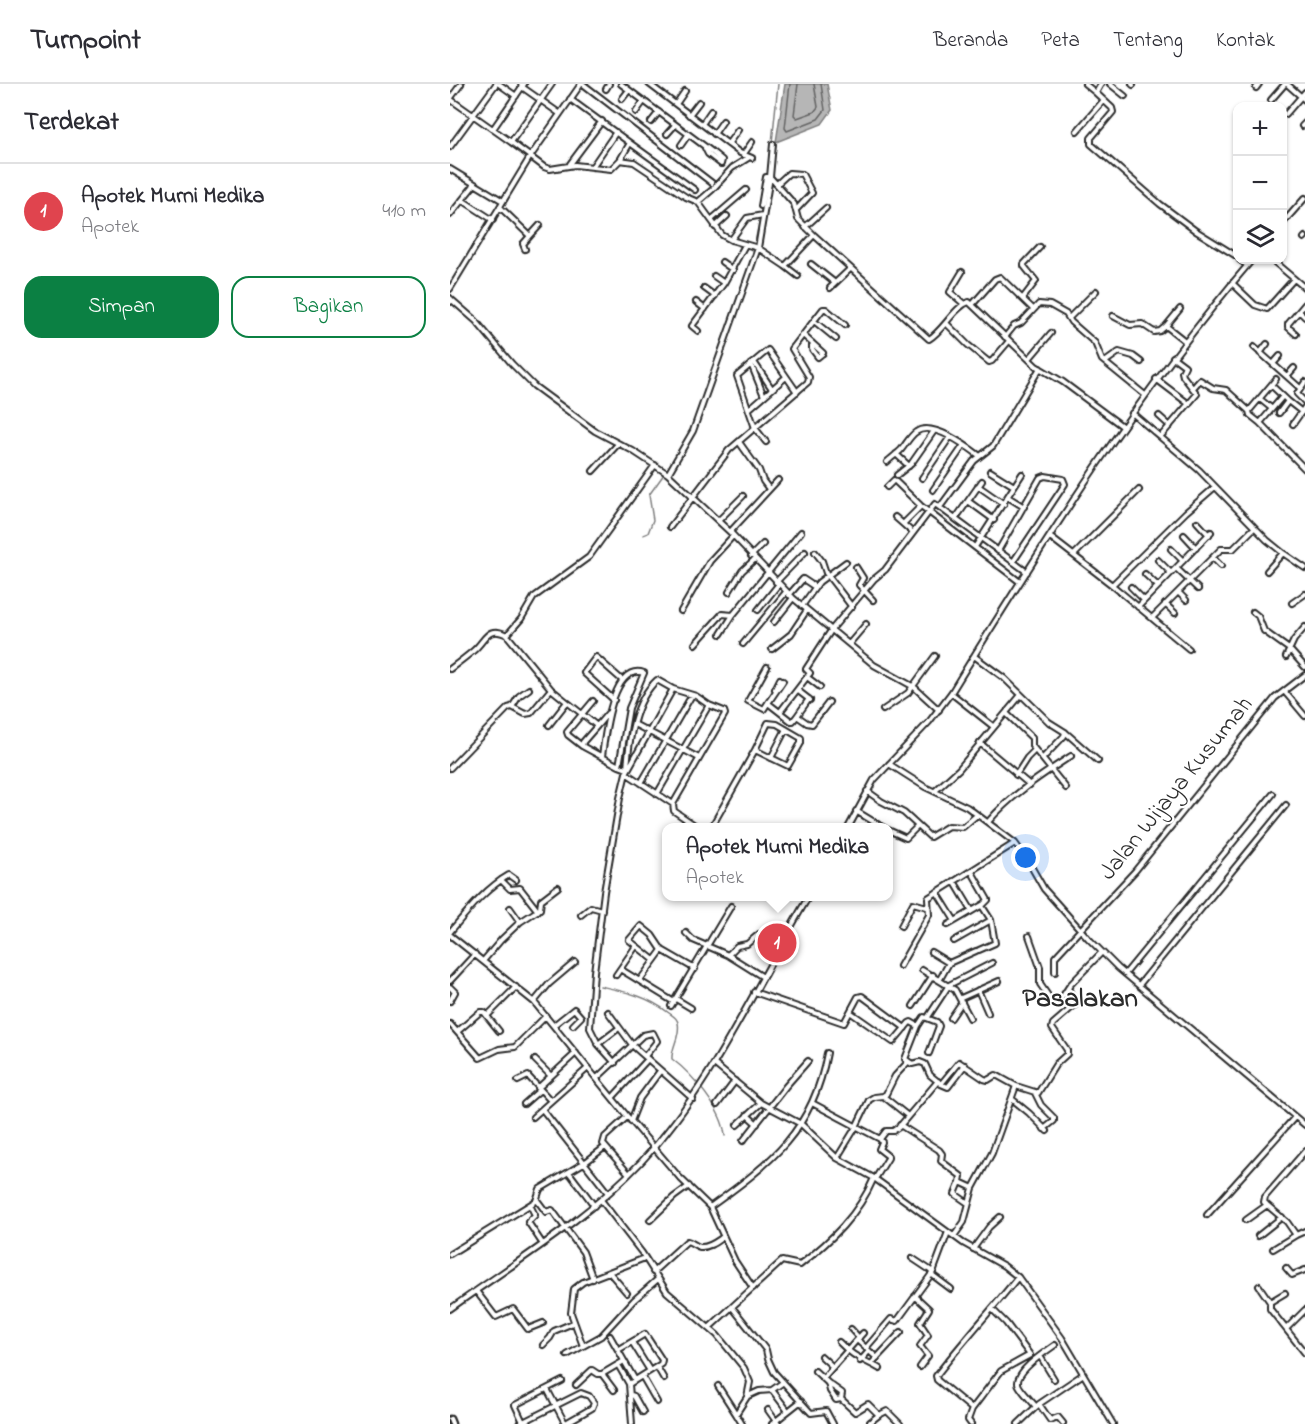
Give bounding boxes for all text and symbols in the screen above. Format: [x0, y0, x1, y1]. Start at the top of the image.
text: Turnpoint [30, 21, 141, 62]
text: Beranda [933, 26, 1008, 56]
text: Peta [1041, 26, 1080, 56]
text: Tentang [1113, 26, 1183, 56]
text: Kontak [1216, 26, 1275, 56]
map controls [1233, 102, 1287, 264]
button: + [1233, 102, 1287, 156]
text: Terdekat [24, 104, 119, 142]
button: − [1233, 156, 1287, 210]
text: Apotek Murni Medika [81, 181, 264, 213]
text: 1 [40, 197, 47, 226]
text: 410 m [382, 197, 426, 226]
button: layers [1233, 210, 1287, 264]
text: Apotek [81, 213, 139, 242]
button: Simpan [24, 276, 219, 338]
button: Bagikan [231, 276, 426, 338]
street label: Jalan Wijaya Kusumah [1092, 689, 1263, 889]
popup [662, 823, 893, 901]
text: Apotek Murni Medika [686, 832, 869, 864]
your location [1011, 843, 1040, 872]
text: Apotek [686, 864, 744, 893]
pin: 1 [758, 920, 796, 966]
district label: Pasalakan [1022, 980, 1138, 1019]

